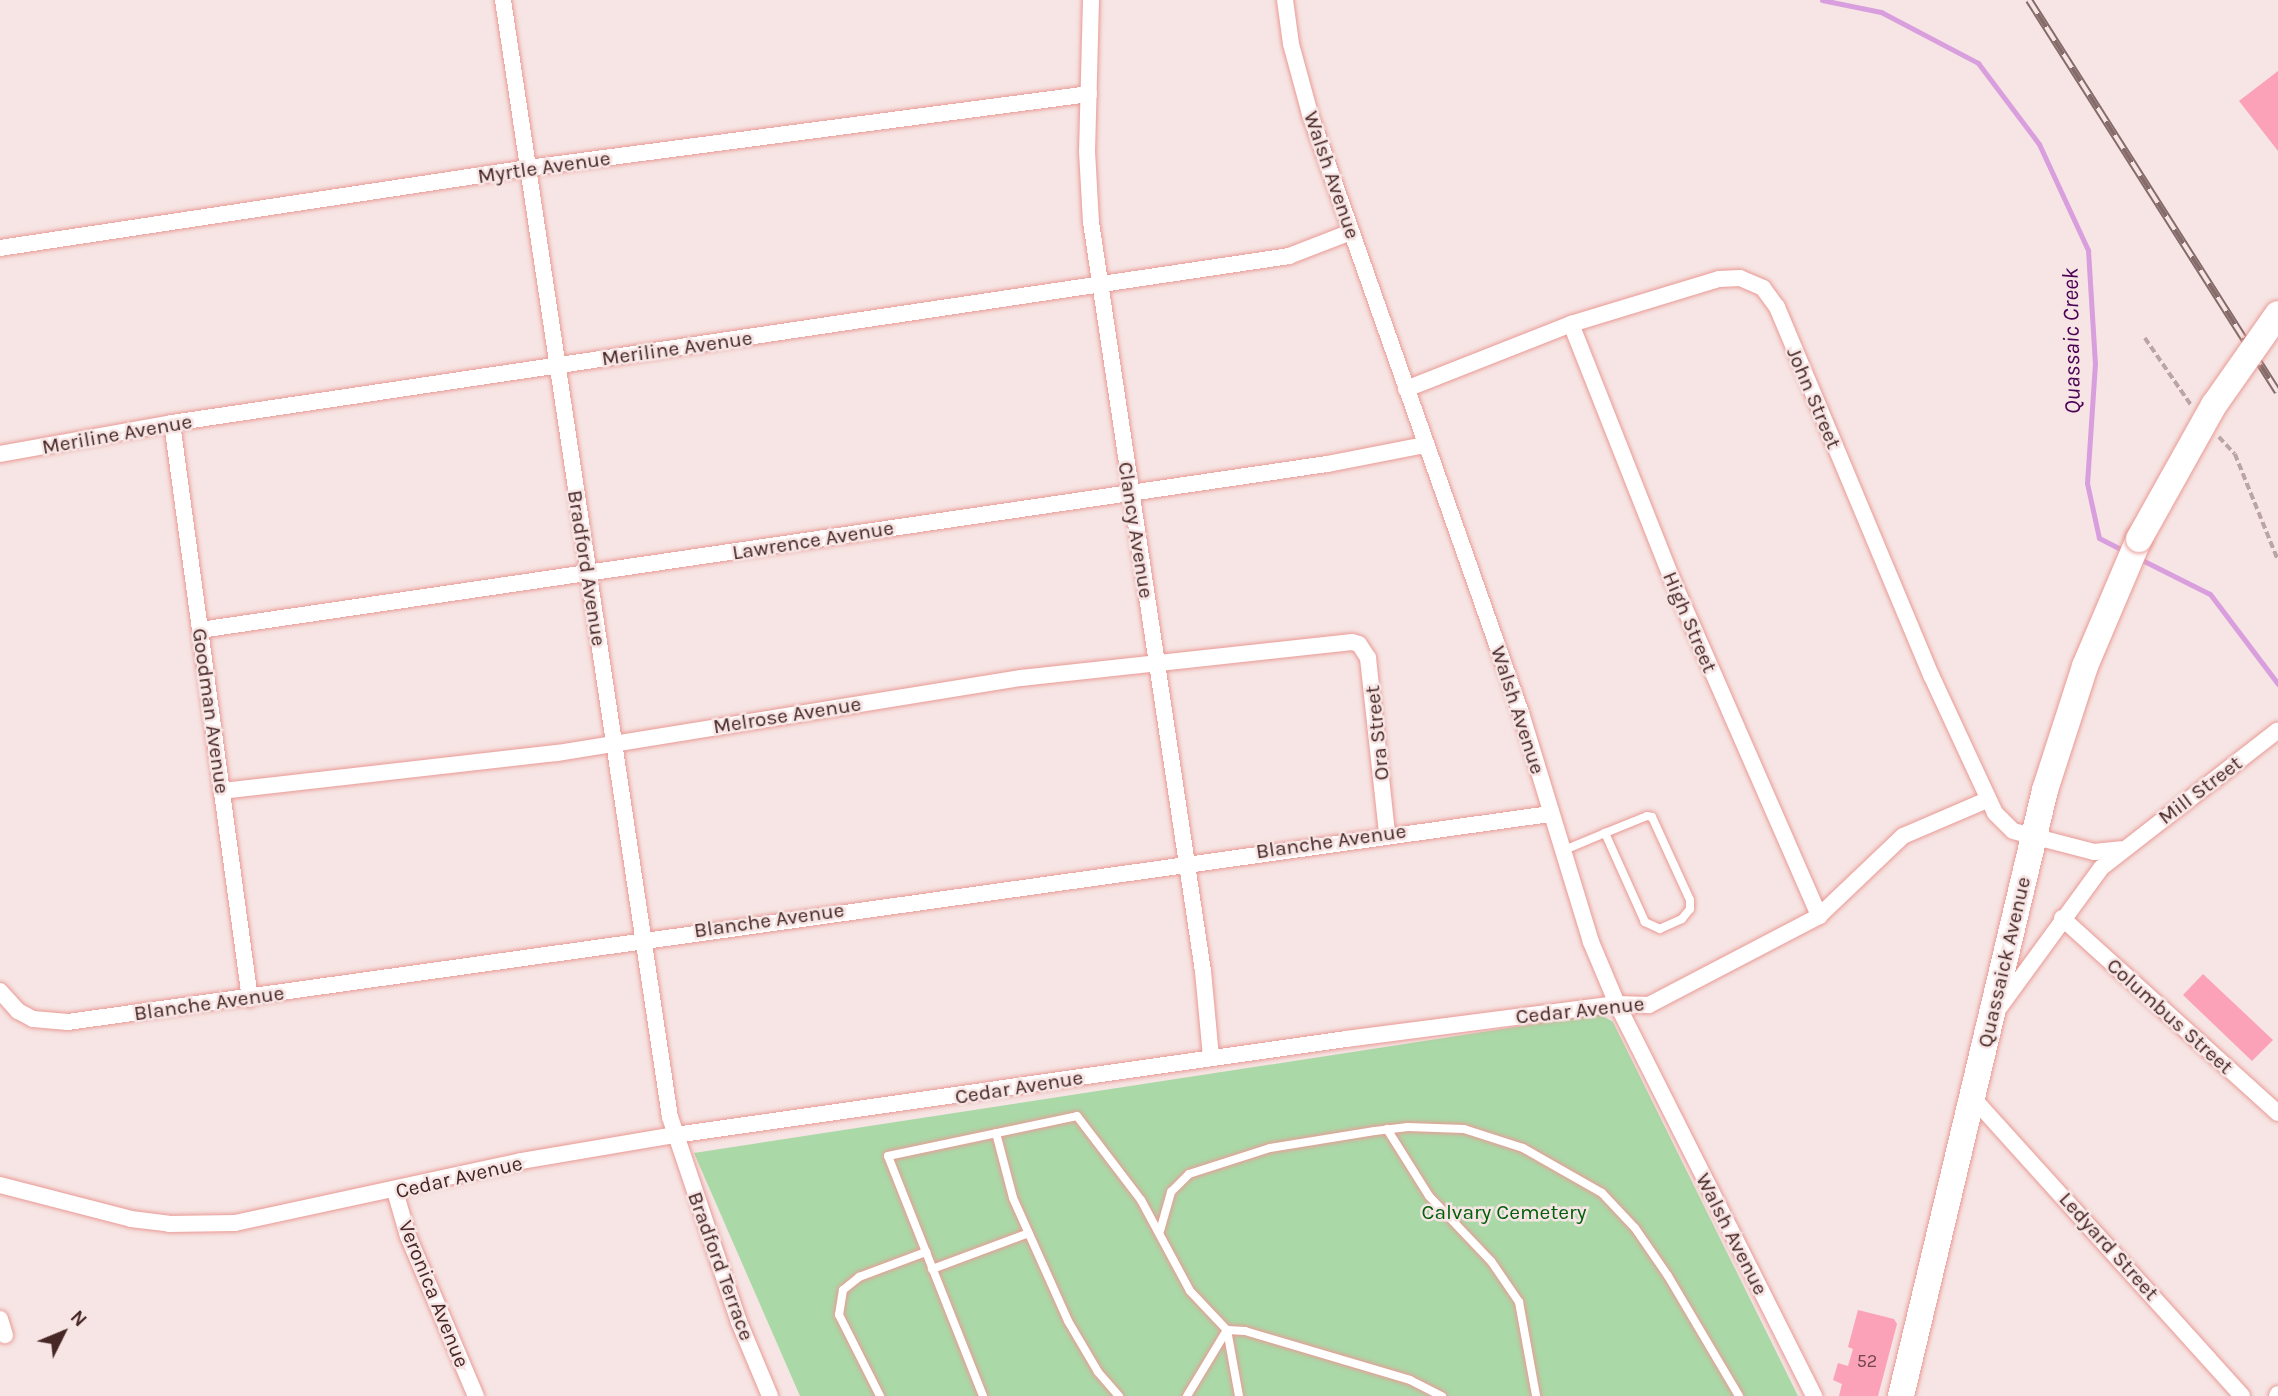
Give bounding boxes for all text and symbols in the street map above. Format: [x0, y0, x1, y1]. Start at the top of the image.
street label: Walsh Avenue [1298, 108, 1366, 242]
street label: Myrtle Avenue [476, 145, 612, 189]
water label: Quassaic Creek [2057, 268, 2087, 414]
street label: Meriline Avenue [600, 325, 754, 371]
street label: John Street [1781, 343, 1847, 453]
street label: Meriline Avenue [40, 408, 194, 460]
street label: Clancy Avenue [1113, 460, 1159, 600]
street label: Bradford Avenue [562, 488, 612, 648]
street label: Lawrence Avenue [730, 515, 896, 565]
street label: High Street [1657, 568, 1723, 676]
street label: Goodman Avenue [187, 627, 235, 795]
street label: Walsh Avenue [1485, 643, 1551, 777]
street label: Ora Street [1359, 684, 1395, 782]
street label: Melrose Avenue [711, 691, 863, 739]
street label: Mill Street [2153, 750, 2247, 830]
street label: Blanche Avenue [1254, 818, 1408, 864]
street label: Quassaick Avenue [1972, 874, 2036, 1050]
street label: Blanche Avenue [692, 897, 846, 943]
street label: Columbus Street [2102, 953, 2238, 1079]
street label: Blanche Avenue [132, 980, 286, 1026]
street label: Cedar Avenue [1514, 991, 1646, 1029]
street label: Cedar Avenue [953, 1064, 1085, 1110]
street label: Cedar Avenue [393, 1150, 525, 1204]
street label: Walsh Avenue [1691, 1169, 1773, 1299]
street label: Ledyard Street [2054, 1187, 2164, 1305]
street label: Bradford Terrace [682, 1188, 760, 1344]
park label: Calvary Cemetery [1422, 1199, 1586, 1225]
street label: Veronica Avenue [393, 1217, 475, 1371]
north arrow [28, 1298, 98, 1368]
text: N [66, 1306, 91, 1331]
house number: 52 [1857, 1350, 1877, 1372]

